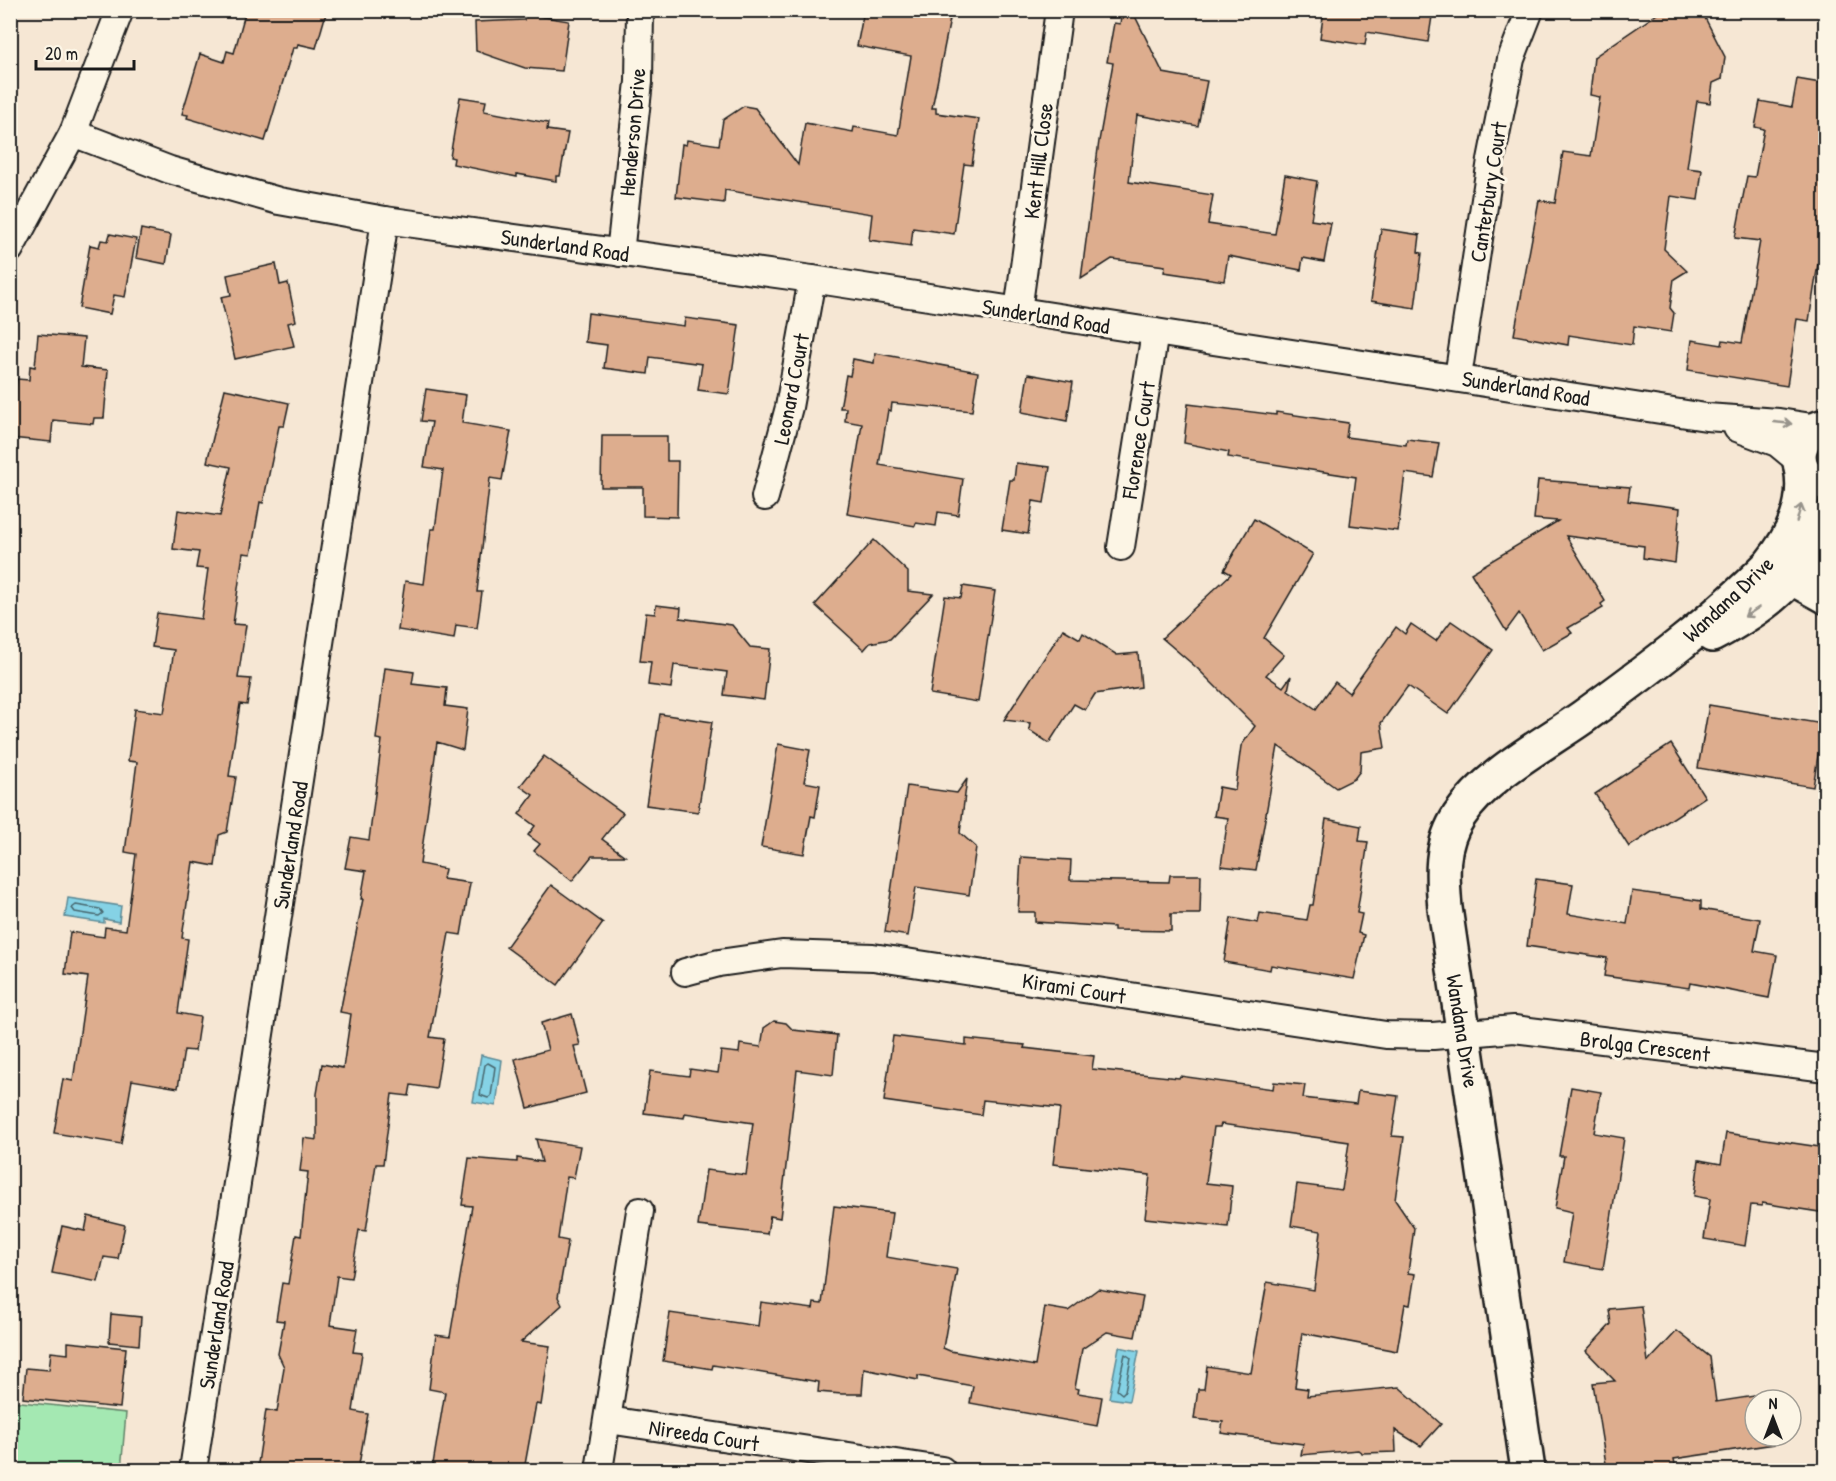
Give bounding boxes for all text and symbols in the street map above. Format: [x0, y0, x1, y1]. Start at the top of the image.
scale bar [36, 33, 134, 71]
text: 20 m [45, 41, 78, 66]
street label: Henderson Drive [611, 66, 653, 197]
street label: Kent Hill Close [1016, 101, 1060, 221]
street label: Canterbury Court [1462, 119, 1514, 264]
street label: Sunderland Road [499, 221, 631, 269]
street label: Sunderland Road [980, 291, 1112, 341]
street label: Leonard Court [766, 331, 817, 447]
street label: Sunderland Road [1460, 363, 1592, 413]
street label: Florence Court [1114, 379, 1162, 502]
one-way arrow [1772, 418, 1792, 429]
one-way arrow [1793, 504, 1805, 523]
street label: Wandana Drive [1676, 549, 1780, 649]
one-way arrow [1743, 606, 1760, 619]
street label: Sunderland Road [265, 779, 315, 911]
street label: Kirami Court [1020, 965, 1128, 1011]
street label: Wandana Drive [1439, 972, 1487, 1090]
street label: Brolga Crescent [1578, 1023, 1712, 1069]
street label: Sunderland Road [191, 1259, 241, 1391]
north arrow [1743, 1388, 1803, 1448]
text: N [1769, 1392, 1778, 1414]
street label: Nireeda Court [647, 1412, 761, 1459]

